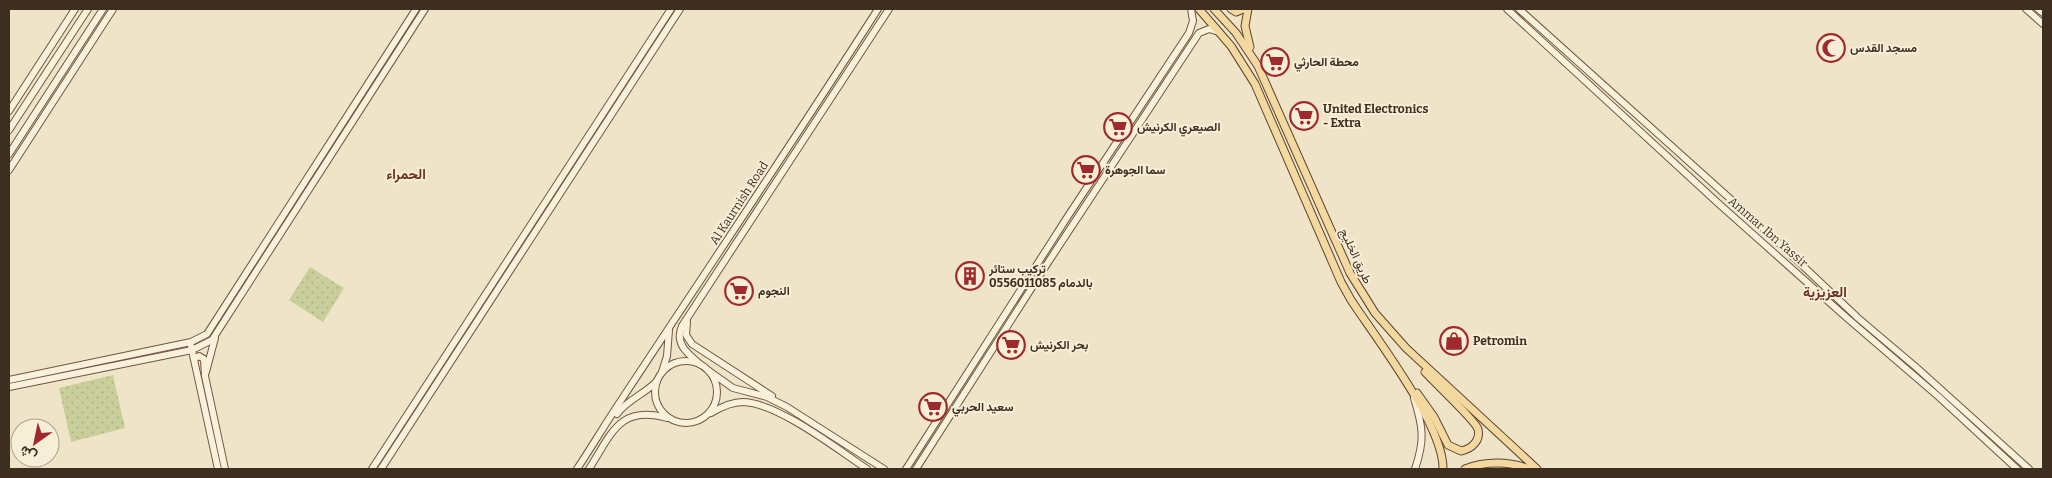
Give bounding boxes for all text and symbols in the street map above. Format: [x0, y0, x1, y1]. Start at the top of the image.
mosque icon: مسجد القدس [1816, 33, 1846, 63]
place label: مسجد القدس [1850, 41, 1918, 55]
supermarket icon: محطة الحارثي [1260, 47, 1290, 77]
place label: محطة الحارثي [1294, 55, 1359, 72]
supermarket icon: United Electronics - Extra [1289, 101, 1319, 131]
place label: United Electronics - Extra [1323, 102, 1428, 130]
supermarket icon: الصيعري الكرنيش [1103, 112, 1133, 142]
place label: الصيعري الكرنيش [1137, 120, 1220, 137]
supermarket icon: سما الجوهرة [1071, 155, 1101, 185]
street label: Al Kaurnish Road [707, 159, 771, 247]
place label: سما الجوهرة [1105, 163, 1166, 178]
district label: الحمراء [386, 166, 426, 183]
street label: Ammar Ibn Yassir [1726, 194, 1811, 271]
street label: طريق الخليج [1335, 226, 1375, 287]
building icon: تركيب ستائر بالدمام 0556011085 [955, 261, 985, 291]
place label: تركيب ستائر بالدمام 0556011085 [988, 262, 1093, 291]
supermarket icon: النجوم [724, 276, 754, 306]
place label: النجوم [758, 284, 790, 299]
district label: العزيزية [1803, 284, 1847, 301]
shop icon: Petromin [1439, 326, 1469, 356]
supermarket icon: بحر الكرنيش [996, 330, 1026, 360]
place label: Petromin [1473, 334, 1527, 348]
place label: بحر الكرنيش [1030, 338, 1089, 353]
supermarket icon: سعيد الحربي [918, 392, 948, 422]
place label: سعيد الحربي [952, 400, 1014, 417]
north arrow [10, 418, 60, 468]
text: ش [16, 442, 40, 465]

